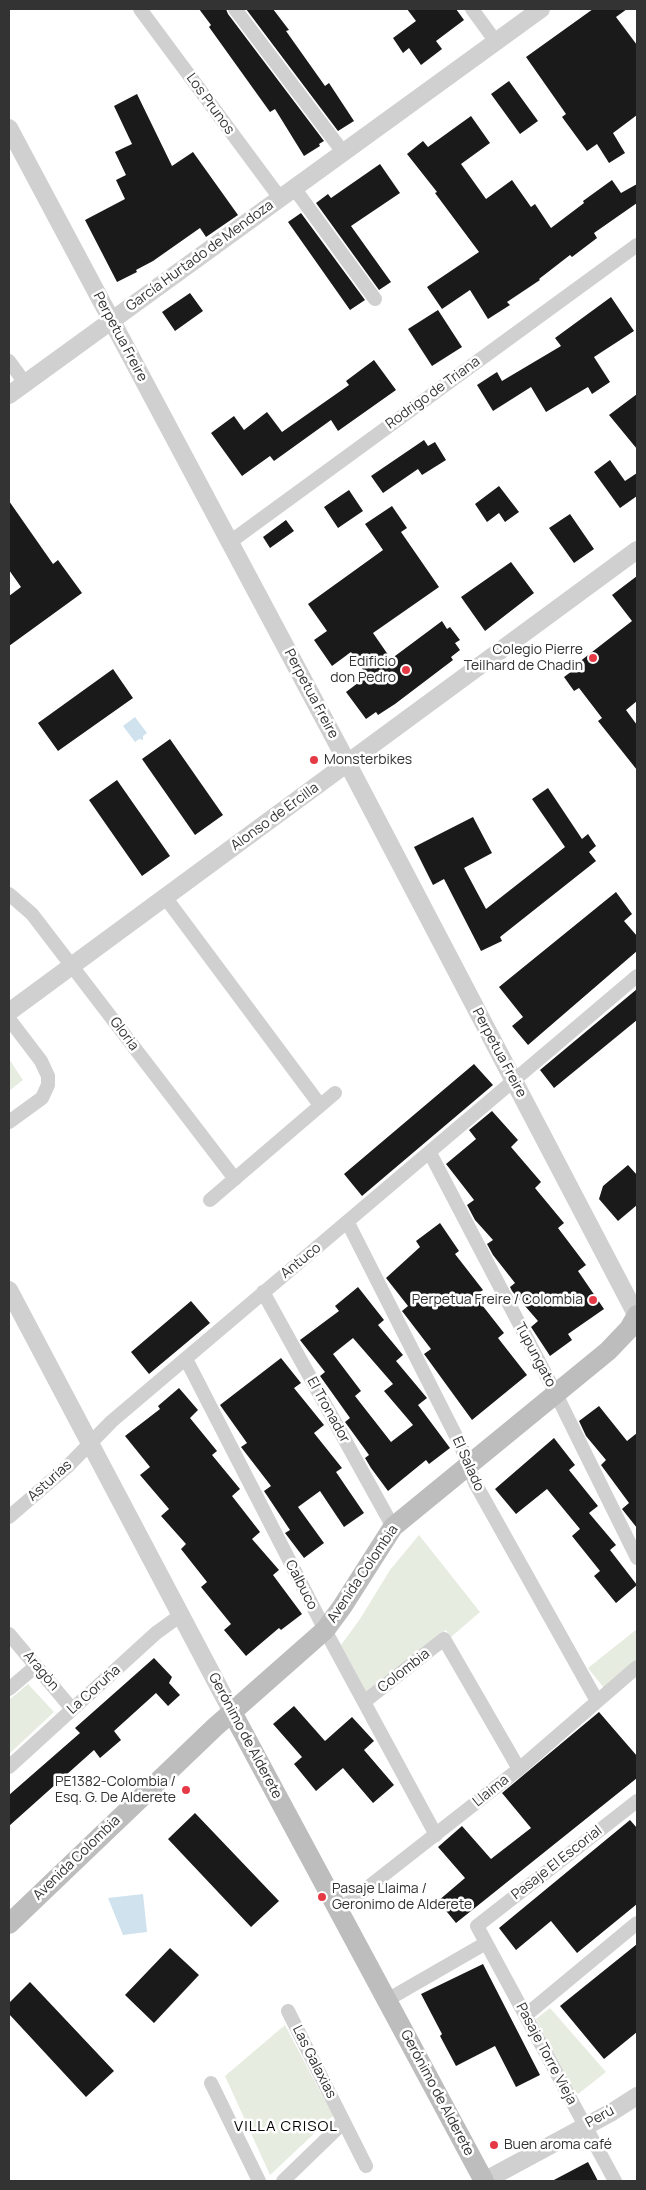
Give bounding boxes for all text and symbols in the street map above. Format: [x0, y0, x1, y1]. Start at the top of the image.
street label: Los Prunos [182, 70, 238, 138]
street label: García Hurtado de Mendoza [123, 197, 277, 315]
street label: Perpetua Freire [89, 289, 151, 385]
street label: Rodrigo de Triana [383, 353, 483, 433]
place label: Colegio Pierre Teilhard de Chadin [464, 642, 583, 674]
street label: Perpetua Freire [280, 646, 342, 742]
marker: Colegio Pierre Teilhard de Chadin [587, 652, 599, 664]
place label: Edificio don Pedro [330, 654, 396, 686]
marker: Edificio don Pedro [400, 664, 412, 676]
place label: Monsterbikes [324, 752, 412, 768]
marker: Monsterbikes [308, 754, 320, 766]
street label: Alonso de Ercilla [228, 780, 322, 854]
street label: Perpetua Freire [468, 1005, 530, 1101]
street label: Gloria [106, 1014, 142, 1054]
street label: Antuco [277, 1240, 325, 1282]
place label: Perpetua Freire / Colombia [412, 1292, 583, 1308]
marker: Perpetua Freire / Colombia [587, 1294, 599, 1306]
street label: Tupungato [511, 1320, 559, 1390]
street label: El Tronador [303, 1374, 353, 1446]
street label: El Salado [449, 1434, 487, 1494]
street label: Asturias [24, 1457, 76, 1505]
street label: Avenida Colombia [324, 1522, 402, 1626]
street label: Calbuco [281, 1557, 321, 1613]
street label: Colombia [375, 1646, 433, 1696]
street label: Aragòn [20, 1648, 62, 1694]
street label: La Coruña [64, 1662, 124, 1718]
street label: Gerónimo de Alderete [205, 1670, 285, 1802]
street label: Llaima [470, 1772, 512, 1810]
place label: PE1382-Colombia / Esq. G. De Alderete [55, 1774, 176, 1806]
marker: PE1382-Colombia / Esq. G. De Alderete [180, 1784, 192, 1796]
street label: Avenida Colombia [30, 1812, 124, 1904]
street label: Pasaje El Escorial [508, 1822, 606, 1904]
place label: Pasaje Llaima / Geronimo de Alderete [332, 1881, 472, 1914]
marker: Pasaje Llaima / Geronimo de Alderete [316, 1891, 328, 1903]
street label: Pasaje Torre Vieja [512, 2000, 580, 2108]
street label: Las Galaxias [288, 2023, 340, 2101]
street label: Gerónimo de Alderete [397, 2027, 477, 2159]
street label: Perú [583, 2102, 617, 2132]
district label: VILLA CRISOL [233, 2118, 339, 2136]
place label: Buen aroma café [504, 2137, 612, 2153]
marker: Buen aroma café [488, 2139, 500, 2151]

